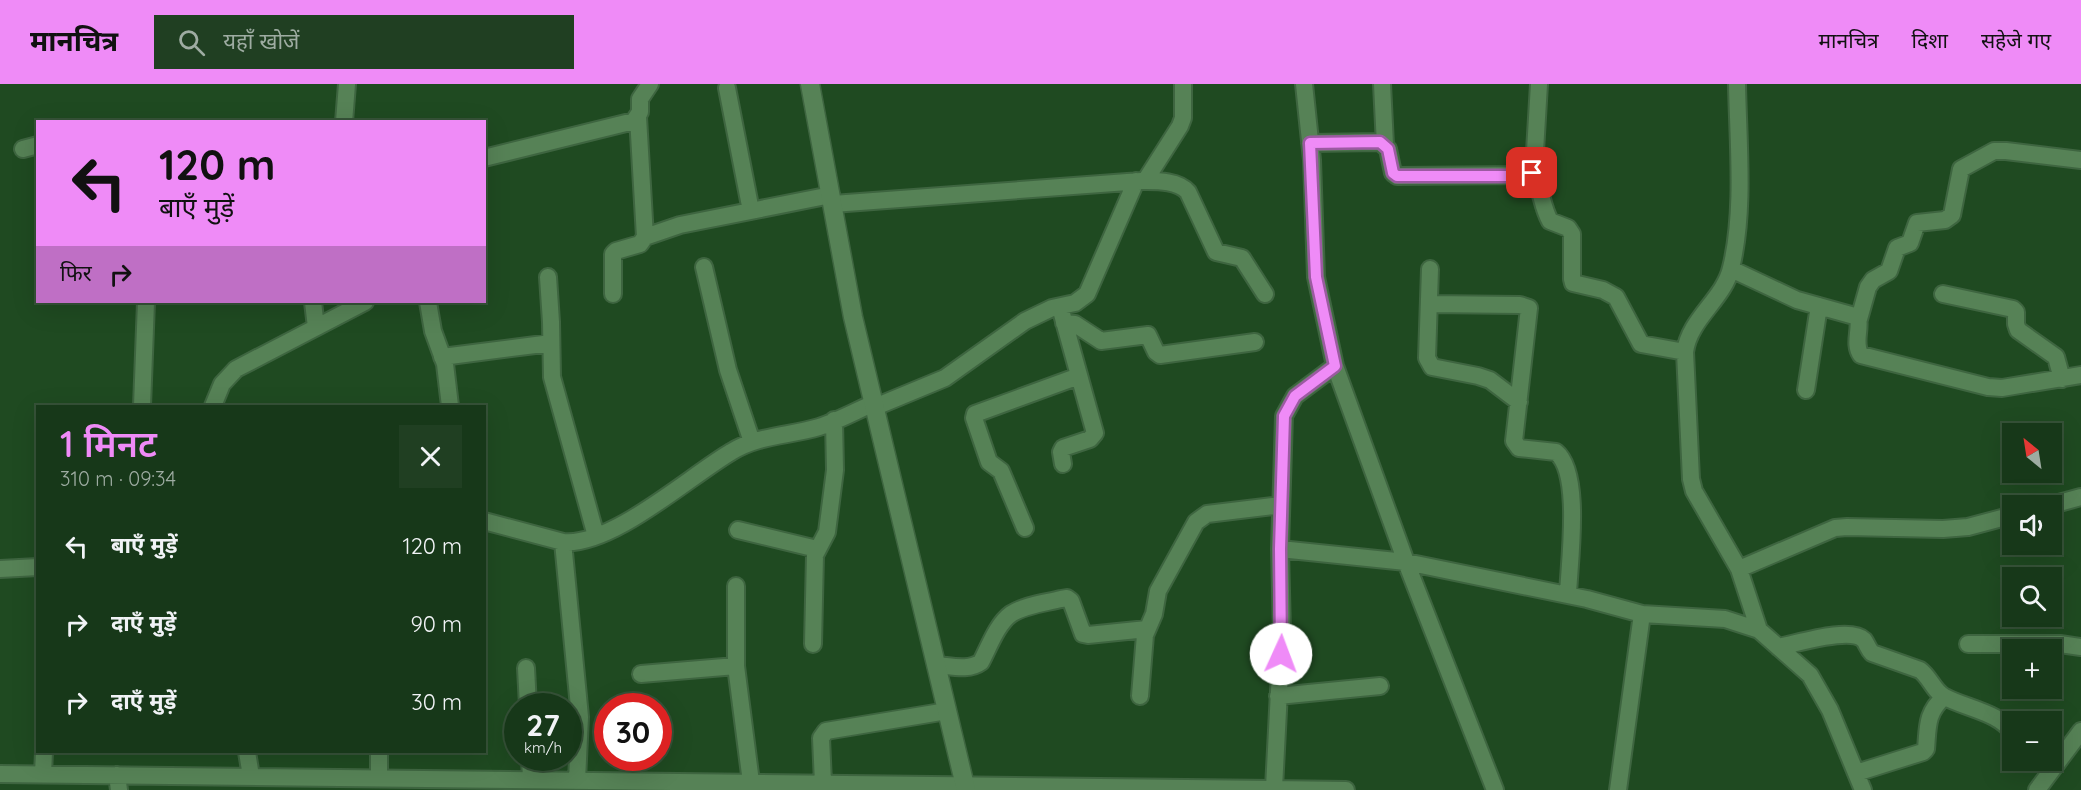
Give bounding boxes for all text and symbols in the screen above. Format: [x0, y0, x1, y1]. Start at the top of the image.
search box [154, 15, 574, 69]
text: मानचित्र [30, 23, 118, 58]
icon: search [175, 26, 208, 59]
text: यहाँ खोजें [223, 27, 299, 55]
text: मानचित्र [1819, 27, 1879, 53]
text: दिशा [1912, 27, 1948, 53]
text: सहेजे गए [1981, 27, 2051, 53]
text: 120 m [159, 138, 276, 191]
icon: left [60, 144, 138, 222]
pin [1506, 147, 1557, 198]
icon: arrive [1515, 156, 1548, 189]
text: बाएँ मुड़ें [159, 190, 234, 224]
icon: right [104, 258, 137, 291]
text: फिर [60, 259, 92, 287]
text: 1 मिनट [60, 421, 157, 466]
north arrow [2002, 423, 2062, 483]
map controls [2002, 423, 2062, 771]
button: close [399, 425, 462, 488]
text: 310 m · 09:34 [60, 466, 176, 491]
button: sound [2002, 495, 2062, 555]
icon: left [60, 530, 93, 563]
text: बाएँ मुड़ें [111, 531, 177, 559]
text: 120 m [403, 532, 462, 560]
button: search [2002, 567, 2062, 627]
icon: right [60, 608, 93, 641]
text: दाएँ मुड़ें [111, 609, 176, 637]
text: 90 m [411, 610, 462, 638]
position arrow [1249, 622, 1313, 686]
button: + [2002, 639, 2062, 699]
icon: right [60, 686, 93, 719]
text: दाएँ मुड़ें [111, 687, 176, 715]
text: 30 m [411, 688, 462, 716]
speed limit sign: 30 [594, 693, 672, 771]
text: 27 [526, 706, 560, 744]
button: − [2002, 711, 2062, 771]
text: km/h [524, 738, 562, 757]

